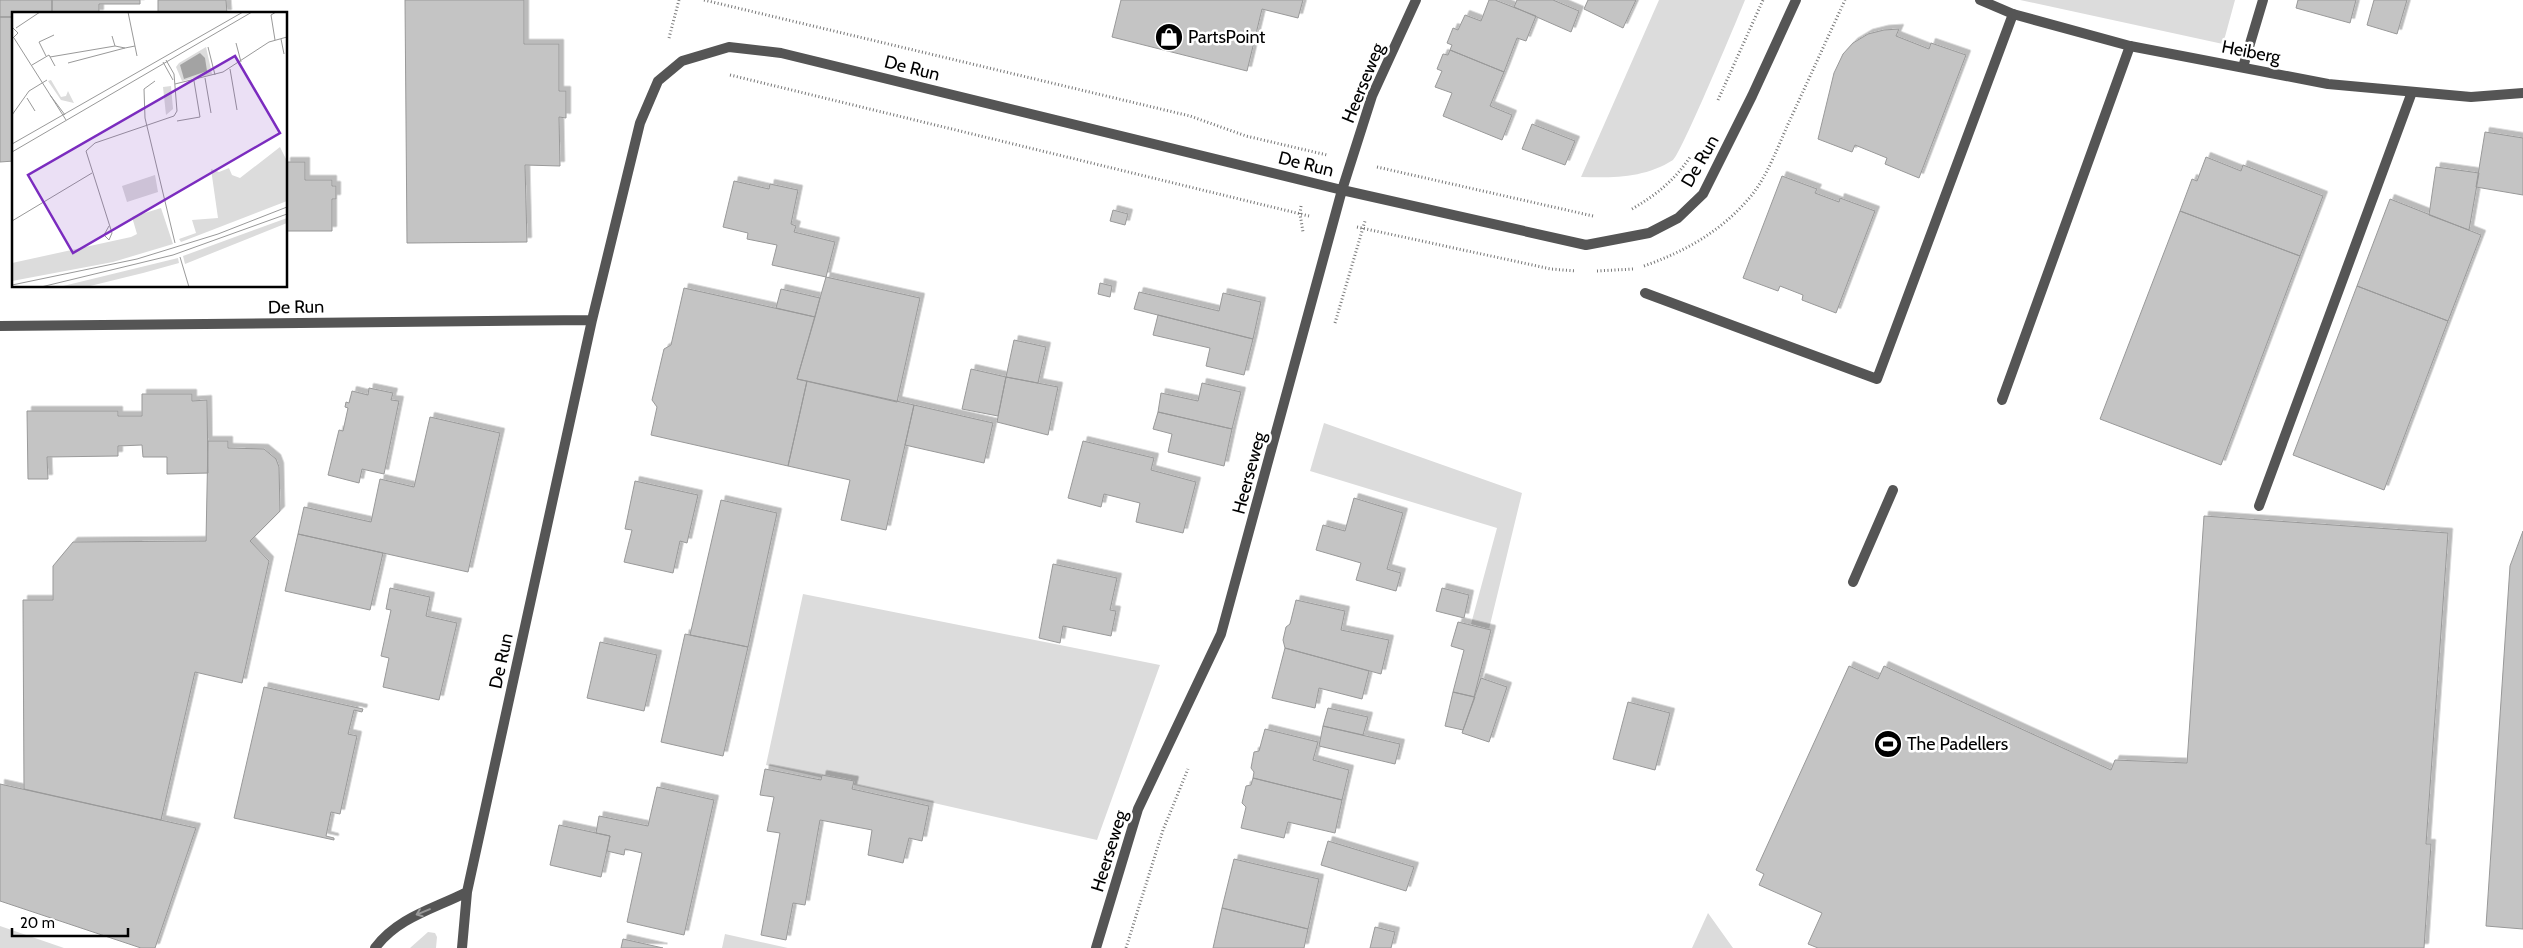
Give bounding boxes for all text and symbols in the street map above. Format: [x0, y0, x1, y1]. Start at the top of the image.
inset map [12, 12, 288, 288]
shop icon: PartsPoint [1154, 22, 1184, 52]
place label: PartsPoint [1188, 26, 1265, 48]
street label: Heiberg [2220, 36, 2283, 69]
street label: Heerseweg [1337, 39, 1389, 126]
street label: De Run [882, 51, 942, 85]
street label: De Run [1676, 131, 1724, 191]
street label: De Run [1276, 147, 1336, 181]
street label: De Run [268, 296, 324, 318]
street label: Heerseweg [1227, 428, 1271, 517]
street label: De Run [484, 631, 518, 691]
sports icon: The Padellers [1873, 729, 1903, 759]
place label: The Padellers [1907, 733, 2008, 755]
street label: Heerseweg [1086, 806, 1132, 895]
scale bar [12, 906, 129, 938]
one-way arrow [416, 908, 431, 917]
text: 20 m [20, 914, 55, 932]

